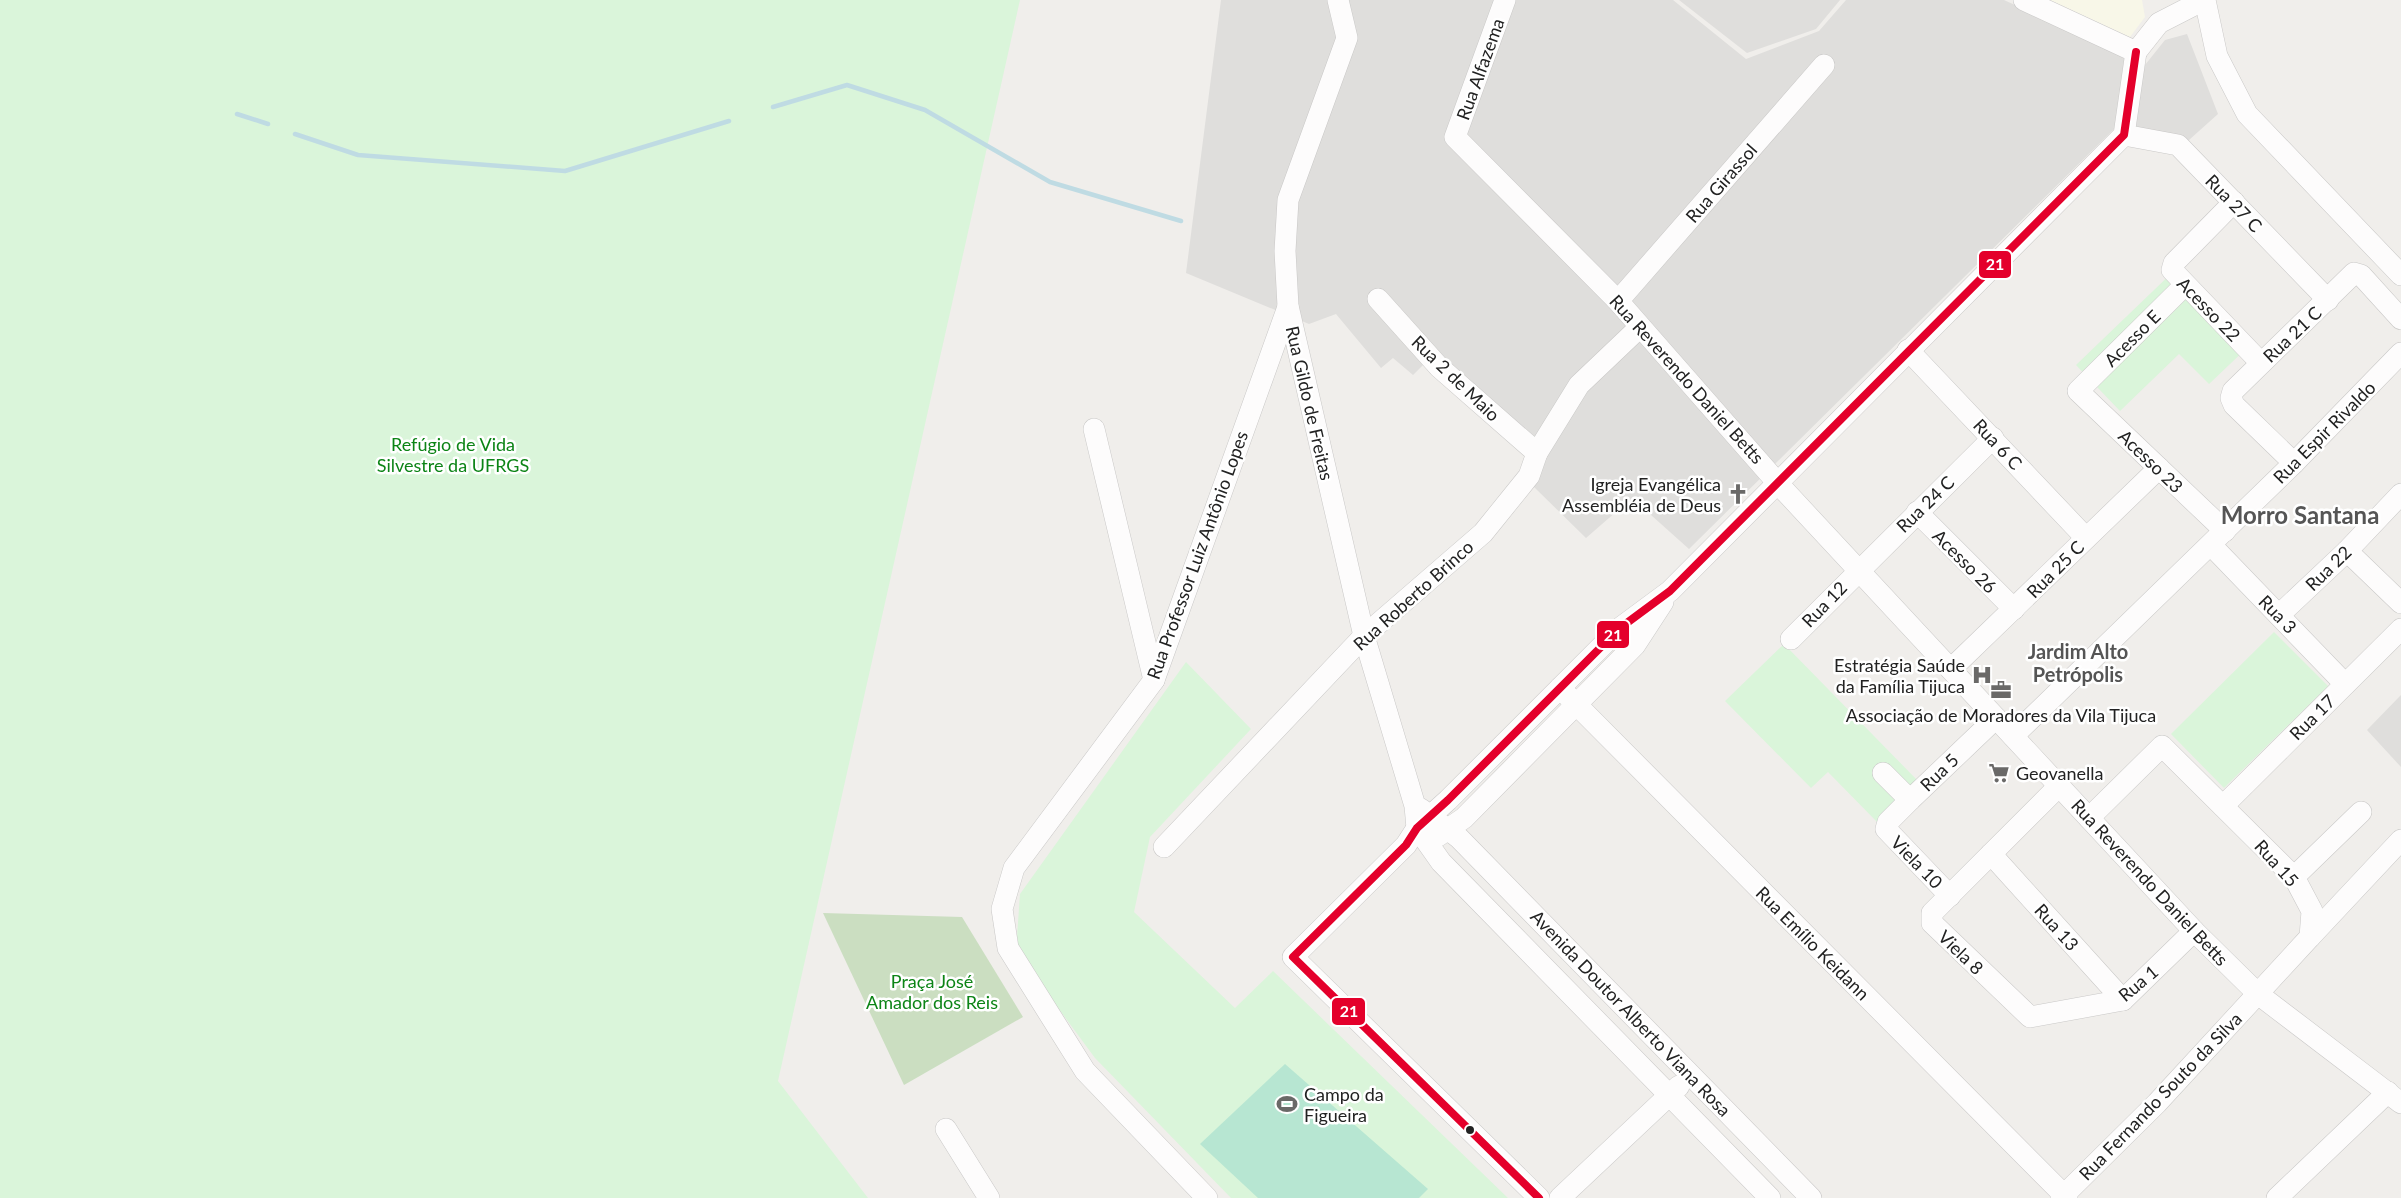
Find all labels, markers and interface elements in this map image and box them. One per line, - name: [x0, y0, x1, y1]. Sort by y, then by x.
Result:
- street label: Rua Alfazema: [1451, 15, 1509, 123]
- street label: Rua Girassol: [1681, 139, 1761, 227]
- street label: Rua 27 C: [2201, 169, 2267, 237]
- line badge: 21: [1978, 250, 2012, 279]
- text: 21: [1986, 254, 2004, 273]
- street label: Acesso 22: [2173, 272, 2245, 346]
- street label: Rua Reverendo Daniel Betts: [1605, 290, 1769, 468]
- street label: Rua 21 C: [2258, 301, 2326, 367]
- street label: Acesso E: [2099, 305, 2165, 371]
- street label: Rua Gildo de Freitas: [1282, 324, 1339, 483]
- street label: Rua 2 de Maio: [1407, 331, 1505, 425]
- street label: Rua Espir Rivaldo: [2268, 376, 2380, 488]
- street label: Rua 6 C: [1969, 414, 2027, 474]
- street label: Acesso 23: [2114, 425, 2188, 497]
- street label: Rua Professor Luiz Antônio Lopes: [1142, 428, 1252, 682]
- park label: Refúgio de Vida Silvestre da UFRGS: [377, 433, 529, 476]
- street label: Rua 24 C: [1891, 471, 1959, 537]
- place label: Igreja Evangélica Assembléia de Deus: [1562, 473, 1721, 516]
- church icon: Igreja Evangélica Assembléia de Deus: [1726, 482, 1750, 506]
- district label: Morro Santana: [2221, 500, 2379, 529]
- street label: Acesso 26: [1929, 525, 2001, 597]
- street label: Rua Roberto Brinco: [1349, 535, 1477, 655]
- street label: Rua 25 C: [2022, 536, 2088, 602]
- street label: Rua 22: [2300, 541, 2356, 595]
- street label: Rua 12: [1797, 576, 1851, 632]
- street label: Rua 3: [2254, 590, 2302, 638]
- line badge: 21: [1596, 620, 1630, 649]
- text: 21: [1604, 625, 1622, 644]
- district label: Jardim Alto Petrópolis: [2028, 639, 2128, 686]
- place label: Estratégia Saúde da Família Tijuca: [1834, 654, 1965, 697]
- hospital icon: Estratégia Saúde da Família Tijuca: [1970, 663, 1994, 687]
- office icon: Associação de Moradores da Vila Tijuca: [1989, 678, 2013, 702]
- street label: Rua 17: [2285, 690, 2339, 744]
- place label: Associação de Moradores da Vila Tijuca: [1846, 704, 2156, 726]
- street label: Rua 5: [1915, 748, 1963, 796]
- supermarket icon: Geovanella: [1987, 761, 2011, 785]
- place label: Geovanella: [2016, 762, 2104, 784]
- street label: Rua Reverendo Daniel Betts: [2067, 794, 2233, 970]
- street label: Viela 10: [1887, 831, 1947, 893]
- street label: Rua 15: [2250, 835, 2304, 891]
- street label: Rua Emílio Keidann: [1752, 882, 1874, 1004]
- street label: Rua 13: [2030, 899, 2084, 955]
- street label: Avenida Doutor Alberto Viana Rosa: [1526, 905, 1736, 1121]
- street label: Viela 8: [1934, 925, 1988, 979]
- street label: Rua 1: [2114, 960, 2162, 1006]
- park label: Praça José Amador dos Reis: [866, 970, 998, 1013]
- line badge: 21: [1331, 997, 1366, 1026]
- text: 21: [1340, 1001, 1358, 1020]
- street label: Rua Fernando Souto da Silva: [2074, 1007, 2246, 1185]
- place label: Campo da Figueira: [1304, 1083, 1384, 1126]
- sports icon: Campo da Figueira: [1275, 1092, 1299, 1116]
- unlabelled marker: [1464, 1124, 1476, 1136]

